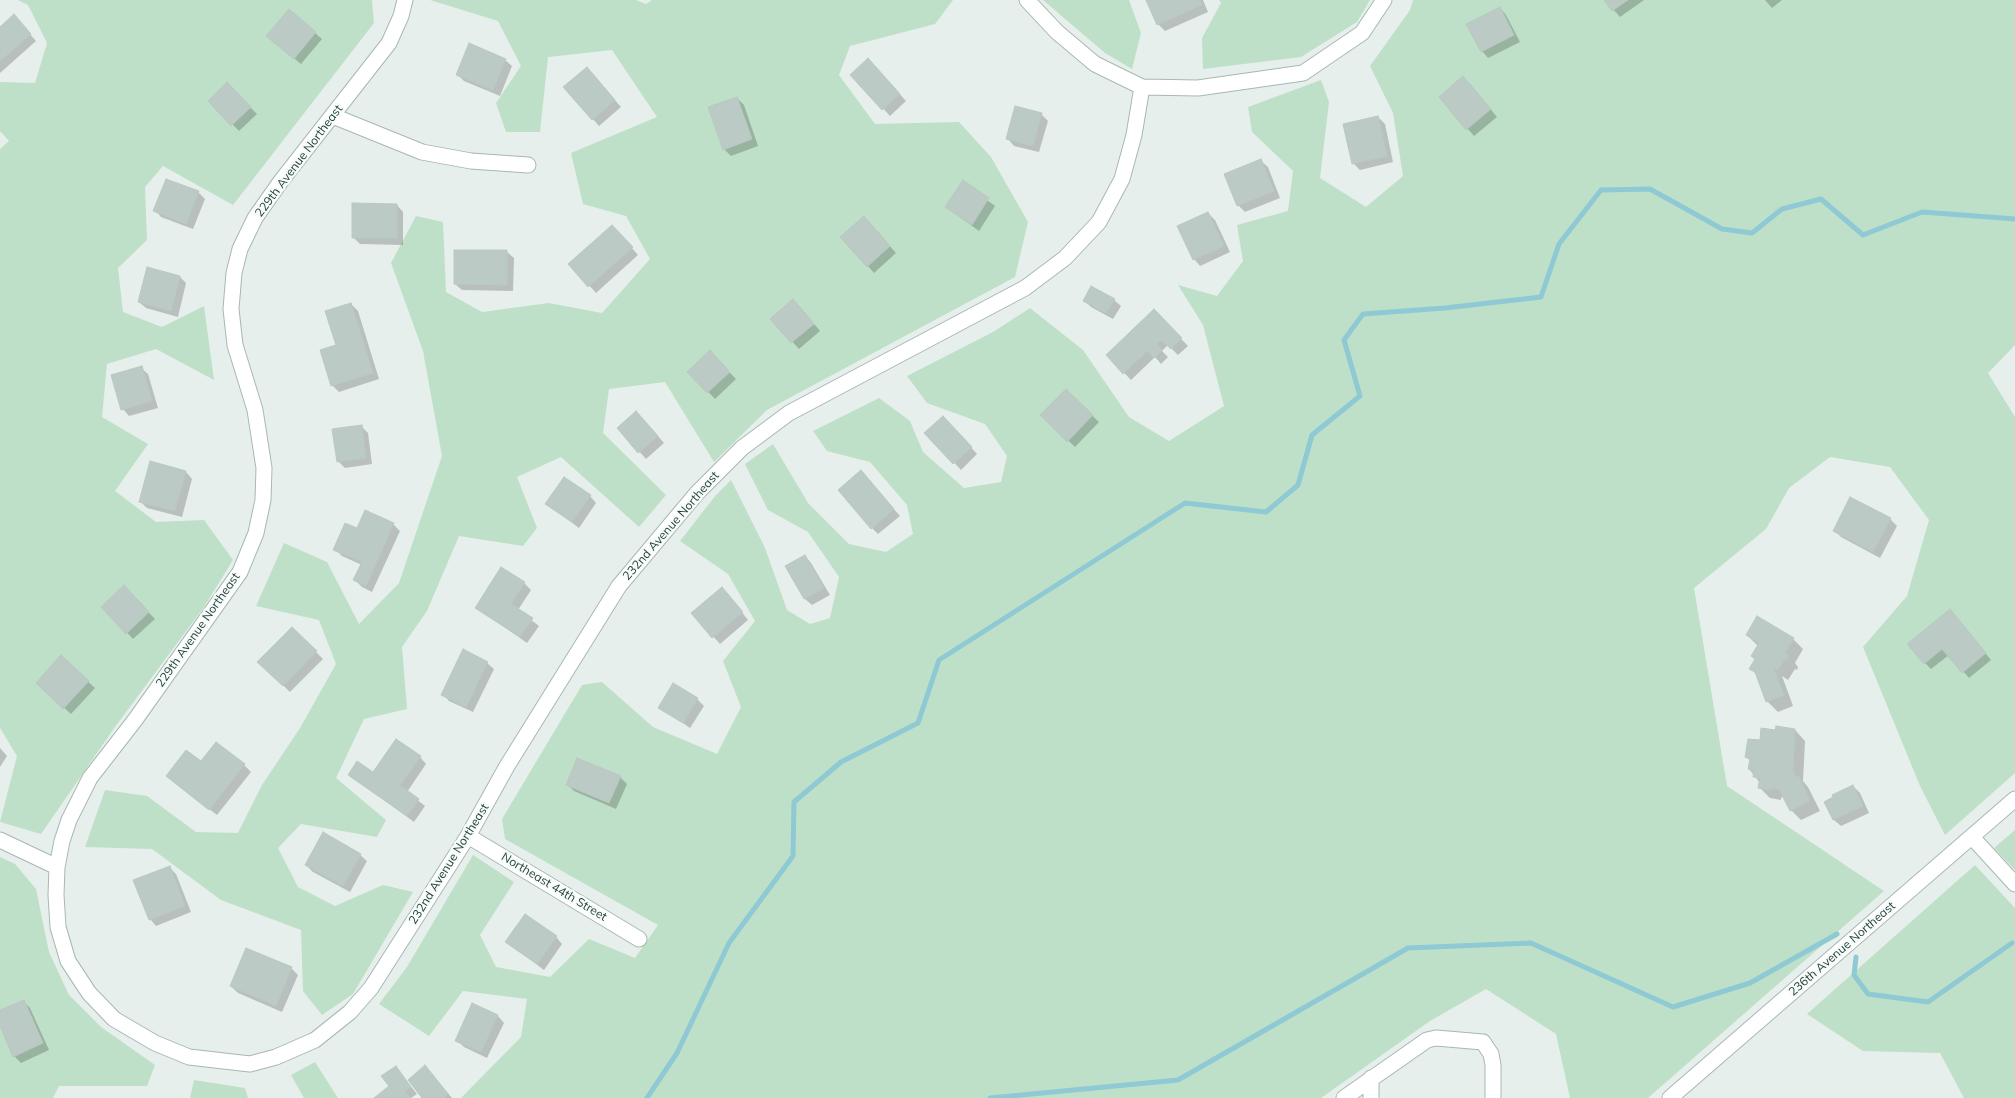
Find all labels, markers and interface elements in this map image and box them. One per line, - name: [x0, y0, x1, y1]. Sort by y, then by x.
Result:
- street label: 229th Avenue Northeast: [252, 102, 346, 220]
- street label: 232nd Avenue Northeast: [620, 469, 722, 583]
- street label: 229th Avenue Northeast: [153, 570, 243, 690]
- street label: 232nd Avenue Northeast: [406, 801, 492, 927]
- street label: Northeast 44th Street: [499, 850, 609, 924]
- street label: 236th Avenue Northeast: [1786, 899, 1898, 999]

